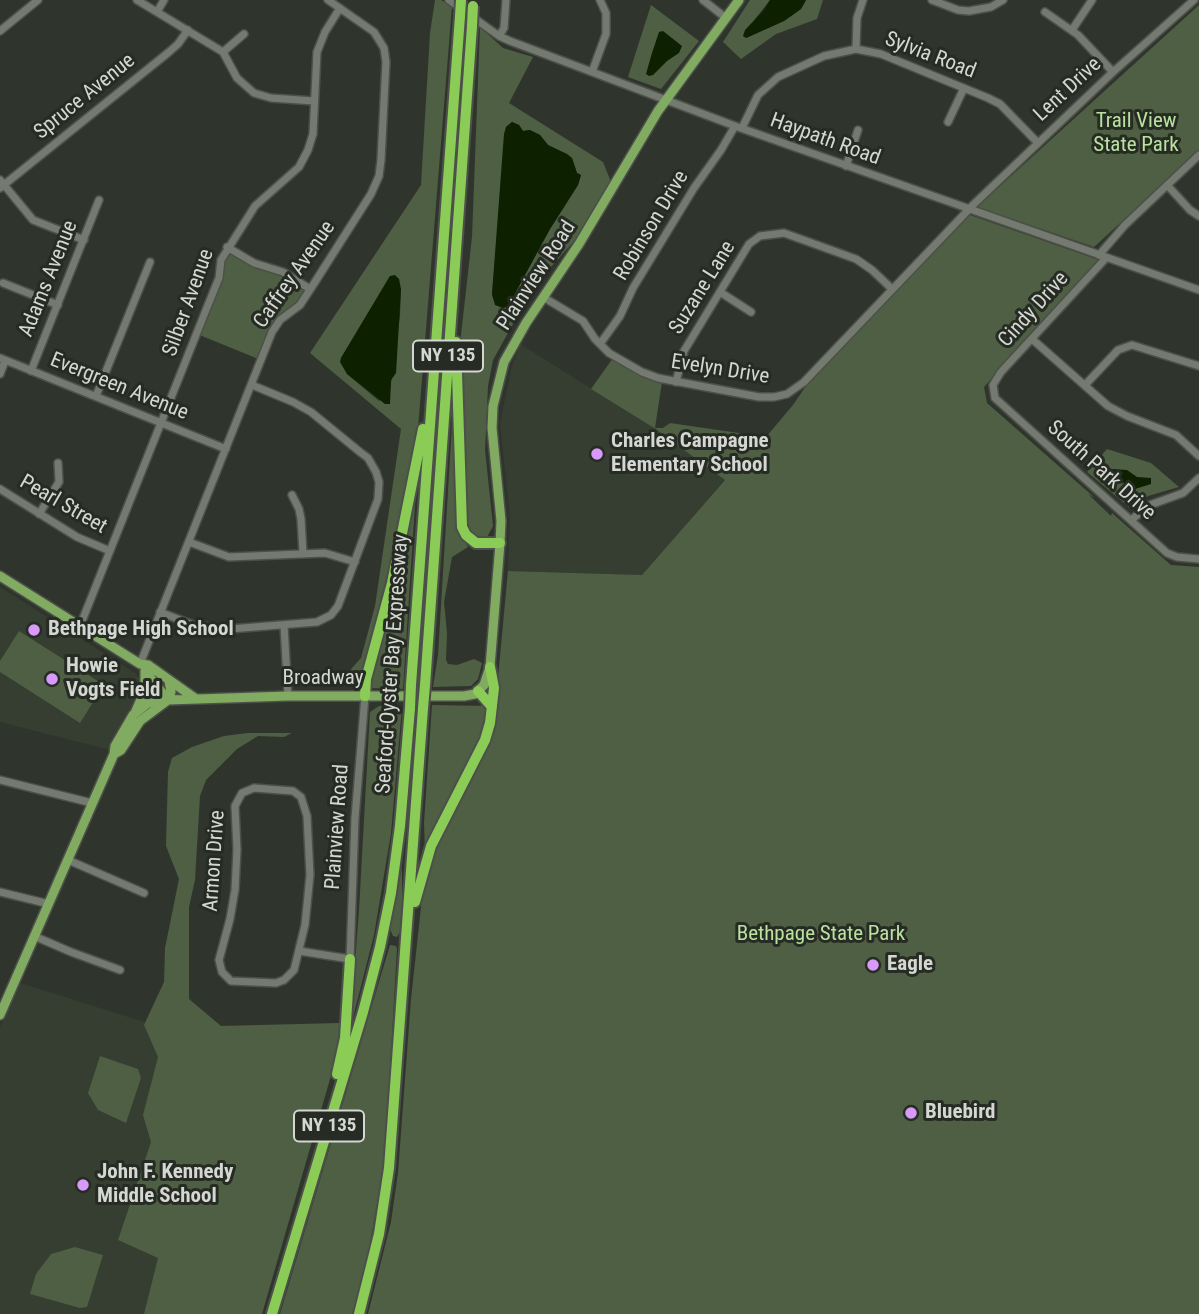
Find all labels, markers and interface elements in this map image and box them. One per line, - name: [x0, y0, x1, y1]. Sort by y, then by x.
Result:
- street label: Sylvia Road: [881, 27, 979, 85]
- street label: Spruce Avenue: [29, 49, 141, 145]
- street label: Lent Drive: [1029, 53, 1107, 127]
- street label: Haypath Road: [766, 108, 884, 172]
- park label: Trail View State Park: [1093, 109, 1179, 159]
- street label: Robinson Drive: [609, 166, 695, 286]
- street label: Caffrey Avenue: [249, 216, 341, 334]
- street label: Plainview Road: [492, 216, 582, 336]
- street label: Adams Avenue: [14, 217, 84, 341]
- street label: Suzane Lane: [664, 237, 742, 339]
- street label: Silber Avenue: [158, 246, 220, 360]
- street label: Cindy Drive: [994, 267, 1074, 353]
- road number: NY 135: [413, 340, 483, 372]
- street label: Evergreen Avenue: [46, 348, 192, 426]
- street label: Evelyn Drive: [669, 350, 771, 390]
- street label: South Park Drive: [1042, 416, 1160, 526]
- place label: Charles Campagne Elementary School: [611, 429, 769, 479]
- marker: Charles Campagne Elementary School: [589, 446, 605, 462]
- street label: Pearl Street: [15, 470, 111, 540]
- street label: Seaford-Oyster Bay Expressway: [371, 533, 415, 795]
- place label: Bethpage High School: [48, 617, 234, 643]
- marker: Bethpage High School: [26, 622, 42, 638]
- place label: Howie Vogts Field: [66, 654, 161, 704]
- street label: Broadway: [283, 666, 363, 692]
- marker: Howie Vogts Field: [44, 671, 60, 687]
- street label: Plainview Road: [321, 763, 355, 891]
- street label: Armon Drive: [199, 809, 231, 913]
- park label: Bethpage State Park: [737, 922, 905, 948]
- place label: Eagle: [887, 952, 933, 978]
- marker: Eagle: [865, 957, 881, 973]
- place label: Bluebird: [925, 1100, 995, 1126]
- marker: Bluebird: [903, 1105, 919, 1121]
- road number: NY 135: [294, 1110, 364, 1142]
- place label: John F. Kennedy Middle School: [97, 1160, 233, 1210]
- marker: John F. Kennedy Middle School: [75, 1177, 91, 1193]

